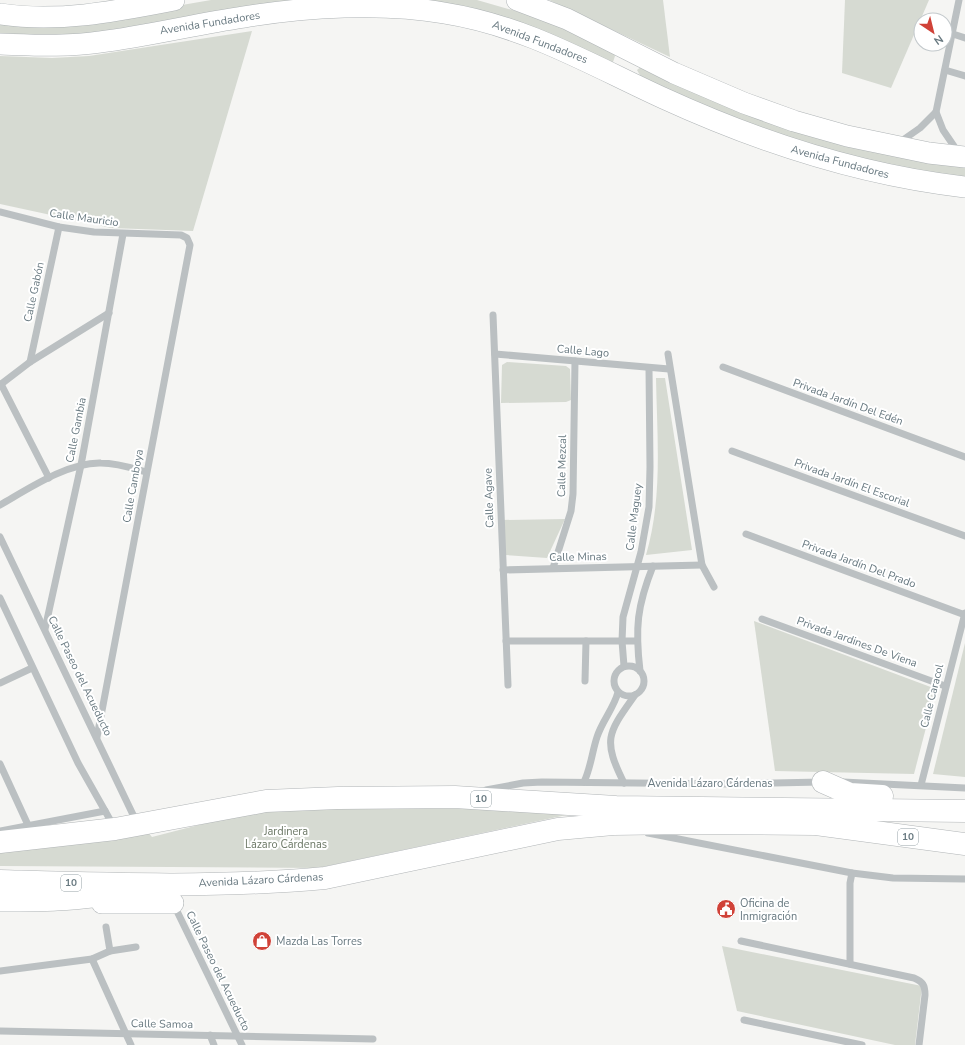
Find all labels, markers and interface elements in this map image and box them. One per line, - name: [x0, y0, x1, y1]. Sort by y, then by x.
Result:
- street label: Avenida Fundadores: [159, 8, 261, 38]
- north arrow: [913, 12, 953, 52]
- street label: Avenida Fundadores: [490, 17, 590, 67]
- text: N: [931, 31, 946, 48]
- street label: Avenida Fundadores: [789, 142, 891, 182]
- street label: Calle Mauricio: [48, 206, 120, 230]
- street label: Calle Gabón: [20, 261, 48, 323]
- street label: Calle Lago: [556, 341, 610, 361]
- street label: Privada Jardín Del Edén: [791, 375, 905, 429]
- street label: Calle Gambia: [62, 396, 90, 464]
- street label: Calle Mezcal: [554, 434, 570, 497]
- street label: Calle Camboya: [119, 448, 147, 524]
- street label: Privada Jardín El Escorial: [792, 455, 913, 511]
- street label: Calle Agave: [480, 468, 498, 528]
- street label: Calle Maguey: [622, 482, 646, 551]
- street label: Privada Jardín Del Prado: [800, 536, 918, 592]
- street label: Calle Minas: [549, 549, 607, 565]
- street label: Calle Paseo del Acueducto: [44, 613, 116, 739]
- street label: Privada Jardines De Viena: [795, 613, 919, 671]
- street label: Calle Caracol: [917, 662, 947, 730]
- street label: Avenida Lázaro Cárdenas: [647, 776, 773, 791]
- road number: 10: [471, 791, 491, 807]
- park label: Jardinera Lázaro Cárdenas: [245, 824, 327, 852]
- road number: 10: [898, 829, 918, 845]
- street label: Avenida Lázaro Cárdenas: [198, 869, 324, 891]
- road number: 10: [61, 875, 81, 891]
- place label: Oficina de Inmigración: [740, 896, 797, 924]
- public building icon: Oficina de Inmigración: [715, 898, 737, 920]
- street label: Calle Paseo del Acueducto: [182, 908, 254, 1034]
- shop icon: Mazda Las Torres: [251, 930, 273, 952]
- place label: Mazda Las Torres: [276, 934, 362, 949]
- street label: Calle Samoa: [131, 1016, 193, 1032]

